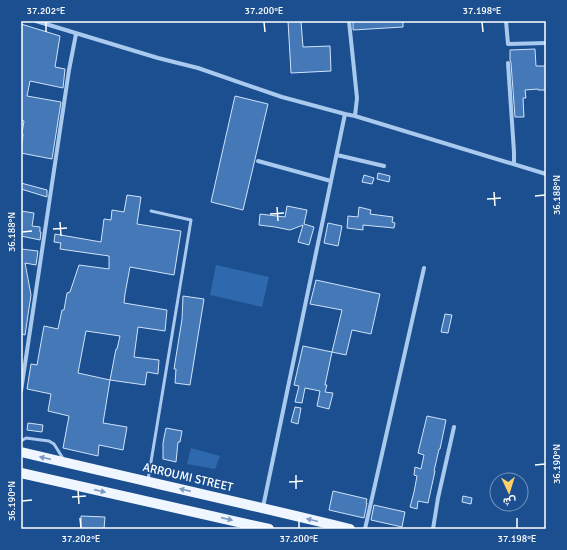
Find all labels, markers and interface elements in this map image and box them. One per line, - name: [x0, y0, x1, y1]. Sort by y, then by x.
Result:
- text: 37.202°E: [27, 5, 66, 17]
- text: 37.200°E: [245, 5, 284, 17]
- text: 37.198°E: [463, 5, 502, 17]
- text: 36.188°N: [551, 175, 563, 215]
- text: 36.188°N: [6, 212, 18, 252]
- text: 36.190°N: [551, 444, 563, 484]
- one-way arrow: [39, 454, 51, 460]
- street label: ARROUMI STREET: [141, 460, 235, 495]
- north arrow: [489, 472, 529, 512]
- text: 36.190°N: [6, 481, 18, 521]
- one-way arrow: [179, 487, 191, 493]
- one-way arrow: [94, 488, 106, 494]
- text: ش: [503, 495, 517, 508]
- one-way arrow: [305, 516, 318, 522]
- one-way arrow: [221, 517, 233, 523]
- text: 37.202°E: [62, 533, 101, 545]
- text: 37.200°E: [280, 533, 319, 545]
- text: 37.198°E: [498, 533, 537, 545]

